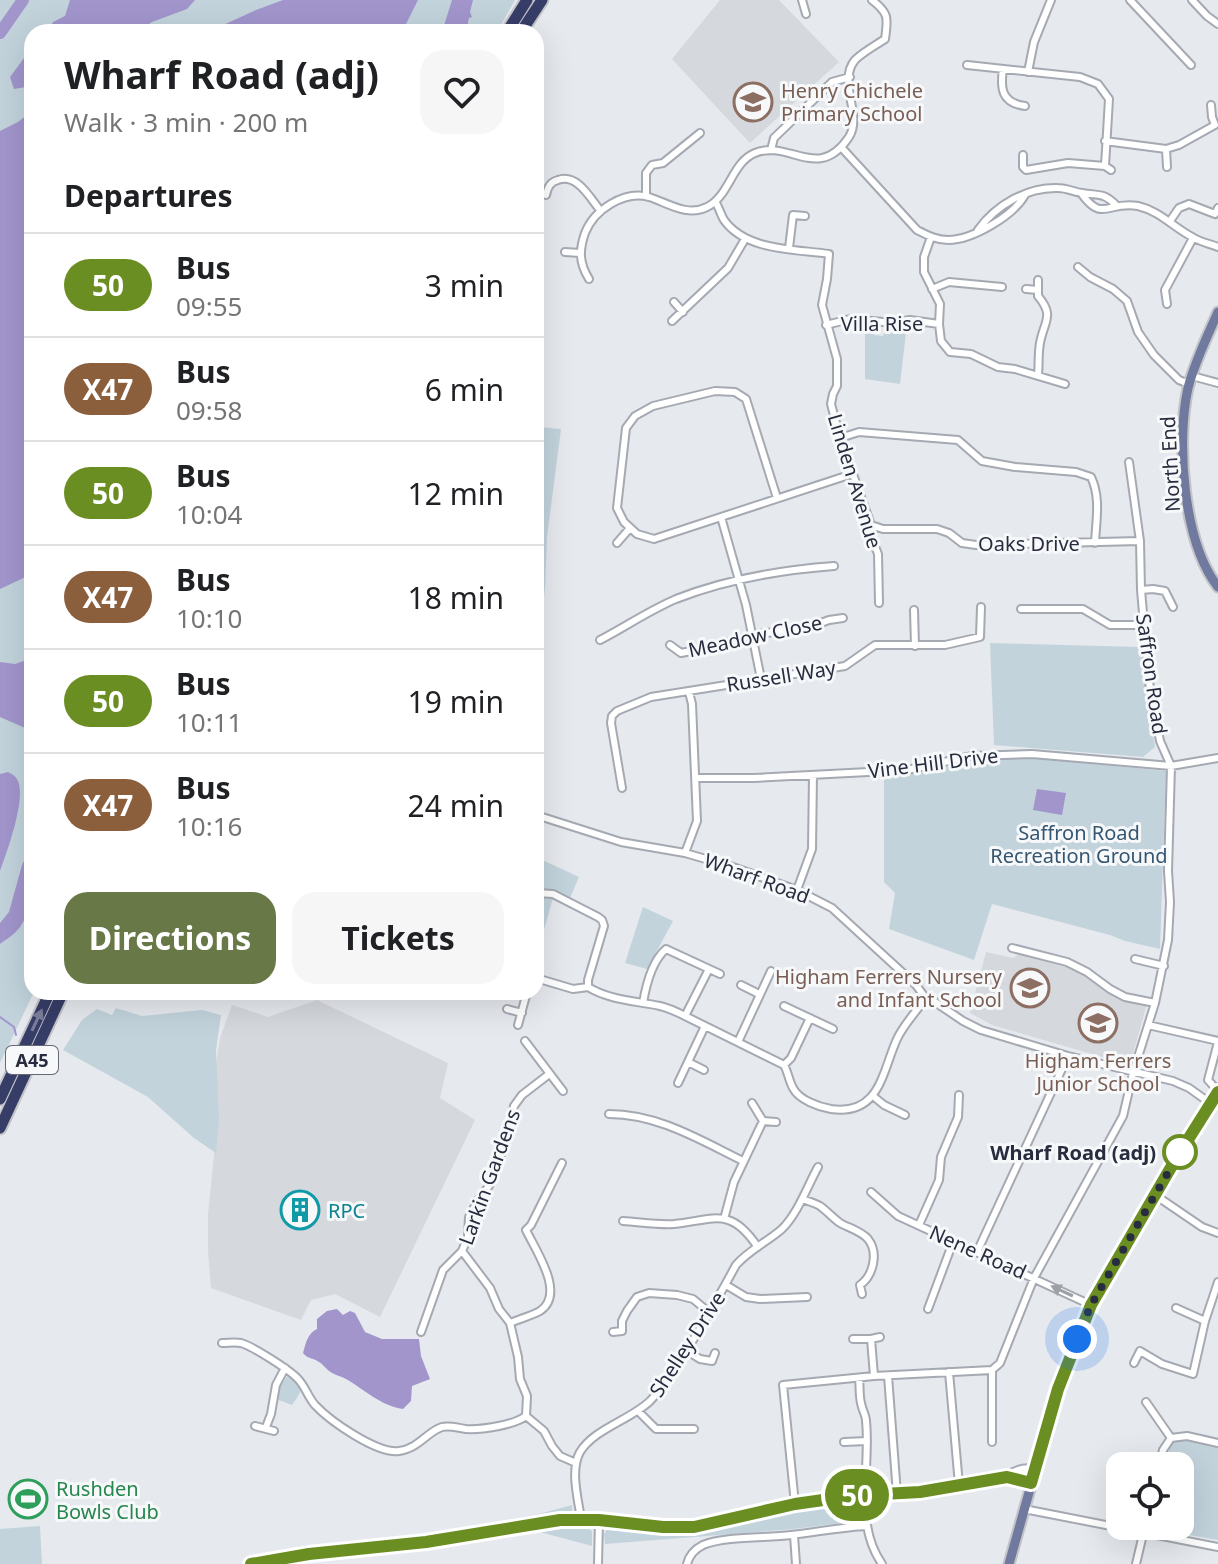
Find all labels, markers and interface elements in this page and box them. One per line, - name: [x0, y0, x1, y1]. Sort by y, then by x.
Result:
- text: Wharf Road (adj): [64, 48, 379, 100]
- button: heart: [420, 50, 504, 134]
- place label: Henry Chichele Primary School: [781, 77, 923, 127]
- school or university icon: Henry Chichele Primary School: [732, 81, 774, 123]
- text: Walk · 3 min · 200 m: [64, 104, 308, 140]
- text: Departures: [64, 175, 233, 216]
- text: Bus: [176, 247, 231, 288]
- text: 3 min: [425, 265, 504, 306]
- text: 50: [92, 266, 124, 304]
- text: 09:55: [176, 288, 242, 324]
- street label: Villa Rise: [841, 310, 923, 337]
- text: Bus: [176, 351, 231, 392]
- text: 6 min: [425, 369, 504, 410]
- text: X47: [83, 370, 133, 408]
- text: 09:58: [176, 392, 242, 428]
- street label: Linden Avenue: [822, 410, 888, 552]
- street label: North End: [1154, 415, 1186, 513]
- text: Bus: [176, 455, 231, 496]
- text: 12 min: [408, 473, 504, 514]
- text: 50: [92, 474, 124, 512]
- text: 10:04: [176, 496, 242, 532]
- street label: Oaks Drive: [978, 530, 1080, 557]
- text: Bus: [176, 559, 231, 600]
- text: 18 min: [408, 577, 504, 618]
- text: X47: [83, 578, 133, 616]
- text: 10:10: [176, 600, 242, 636]
- street label: Meadow Close: [686, 609, 824, 663]
- street label: Saffron Road: [1130, 612, 1174, 736]
- street label: Russell Way: [724, 654, 838, 698]
- text: Bus: [176, 663, 231, 704]
- text: 19 min: [408, 681, 504, 722]
- text: 50: [92, 682, 124, 720]
- text: 10:11: [176, 704, 242, 740]
- street label: Vine Hill Drive: [866, 742, 1000, 784]
- text: Bus: [176, 767, 231, 808]
- text: 24 min: [408, 785, 504, 826]
- text: X47: [83, 786, 133, 824]
- text: 10:16: [176, 808, 242, 844]
- park label: Saffron Road Recreation Ground: [990, 819, 1168, 869]
- street label: Wharf Road: [700, 846, 814, 910]
- button: Directions: [64, 892, 276, 984]
- button: Tickets: [292, 892, 504, 984]
- place label: Higham Ferrers Nursery and Infant School: [775, 963, 1003, 1013]
- school or university icon: Higham Ferrers Nursery and Infant School: [1009, 967, 1051, 1009]
- school or university icon: Higham Ferrers Junior School: [1077, 1002, 1119, 1044]
- one-way arrow: [30, 1009, 44, 1032]
- road number: A45: [6, 1046, 58, 1074]
- place label: Higham Ferrers Junior School: [1025, 1047, 1171, 1097]
- street label: Larkin Gardens: [452, 1105, 526, 1249]
- marker: Wharf Road (adj): [1163, 1135, 1197, 1169]
- place label: Wharf Road (adj): [990, 1139, 1156, 1166]
- building icon: RPC: [279, 1189, 321, 1231]
- place label: RPC: [328, 1197, 366, 1224]
- street label: Nene Road: [925, 1219, 1031, 1285]
- one-way arrow: [1051, 1284, 1074, 1298]
- street label: Shelley Drive: [643, 1286, 731, 1402]
- your location: [1057, 1319, 1097, 1359]
- map controls: [1106, 1452, 1194, 1540]
- button: locate: [1106, 1452, 1194, 1540]
- line badge: 50: [821, 1469, 893, 1521]
- place label: Rushden Bowls Club: [56, 1475, 159, 1525]
- text: 50: [841, 1476, 873, 1514]
- sports icon: Rushden Bowls Club: [7, 1478, 49, 1520]

